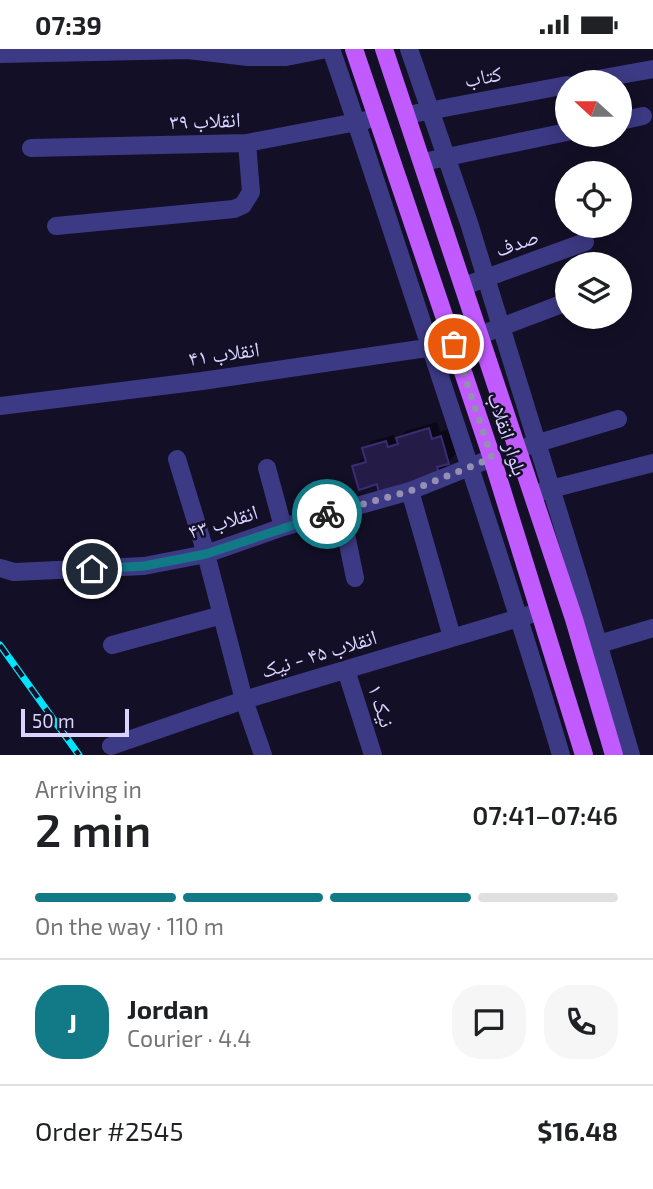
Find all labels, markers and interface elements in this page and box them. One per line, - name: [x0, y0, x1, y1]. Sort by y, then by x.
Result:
- text: 07:39: [35, 9, 102, 40]
- street label: کتاب: [462, 60, 504, 92]
- north arrow: [555, 70, 632, 147]
- map controls: [555, 70, 632, 329]
- street label: انقلاب ۳۹: [169, 106, 241, 134]
- button: locate: [555, 161, 632, 238]
- street label: صدف: [491, 222, 542, 261]
- button: layers: [555, 252, 632, 329]
- pin: [424, 314, 484, 374]
- icon: bag: [435, 325, 473, 363]
- street label: انقلاب ۴۱: [187, 335, 261, 371]
- street label: بلوار انقلاب: [483, 389, 534, 479]
- courier: [292, 479, 362, 549]
- icon: bike: [308, 495, 346, 533]
- street label: انقلاب ۴۳: [185, 498, 261, 544]
- pin: [62, 539, 122, 599]
- icon: home: [73, 550, 111, 588]
- street label: انقلاب ۴۵ - نیک: [258, 623, 380, 683]
- street label: نیک ۱: [363, 681, 401, 730]
- scale bar: [21, 706, 130, 738]
- text: 50 m: [32, 709, 75, 732]
- text: Arriving in: [35, 775, 142, 803]
- text: 07:41–07:46: [472, 799, 618, 830]
- text: 2 min: [35, 801, 151, 856]
- text: On the way · 110 m: [35, 912, 224, 940]
- button: chat: [452, 985, 526, 1059]
- button: phone: [544, 985, 618, 1059]
- text: Jordan: [127, 993, 209, 1024]
- text: J: [67, 1007, 77, 1038]
- text: Courier · 4.4: [127, 1024, 251, 1052]
- text: Order #2545: [35, 1115, 183, 1146]
- text: $16.48: [537, 1115, 618, 1146]

